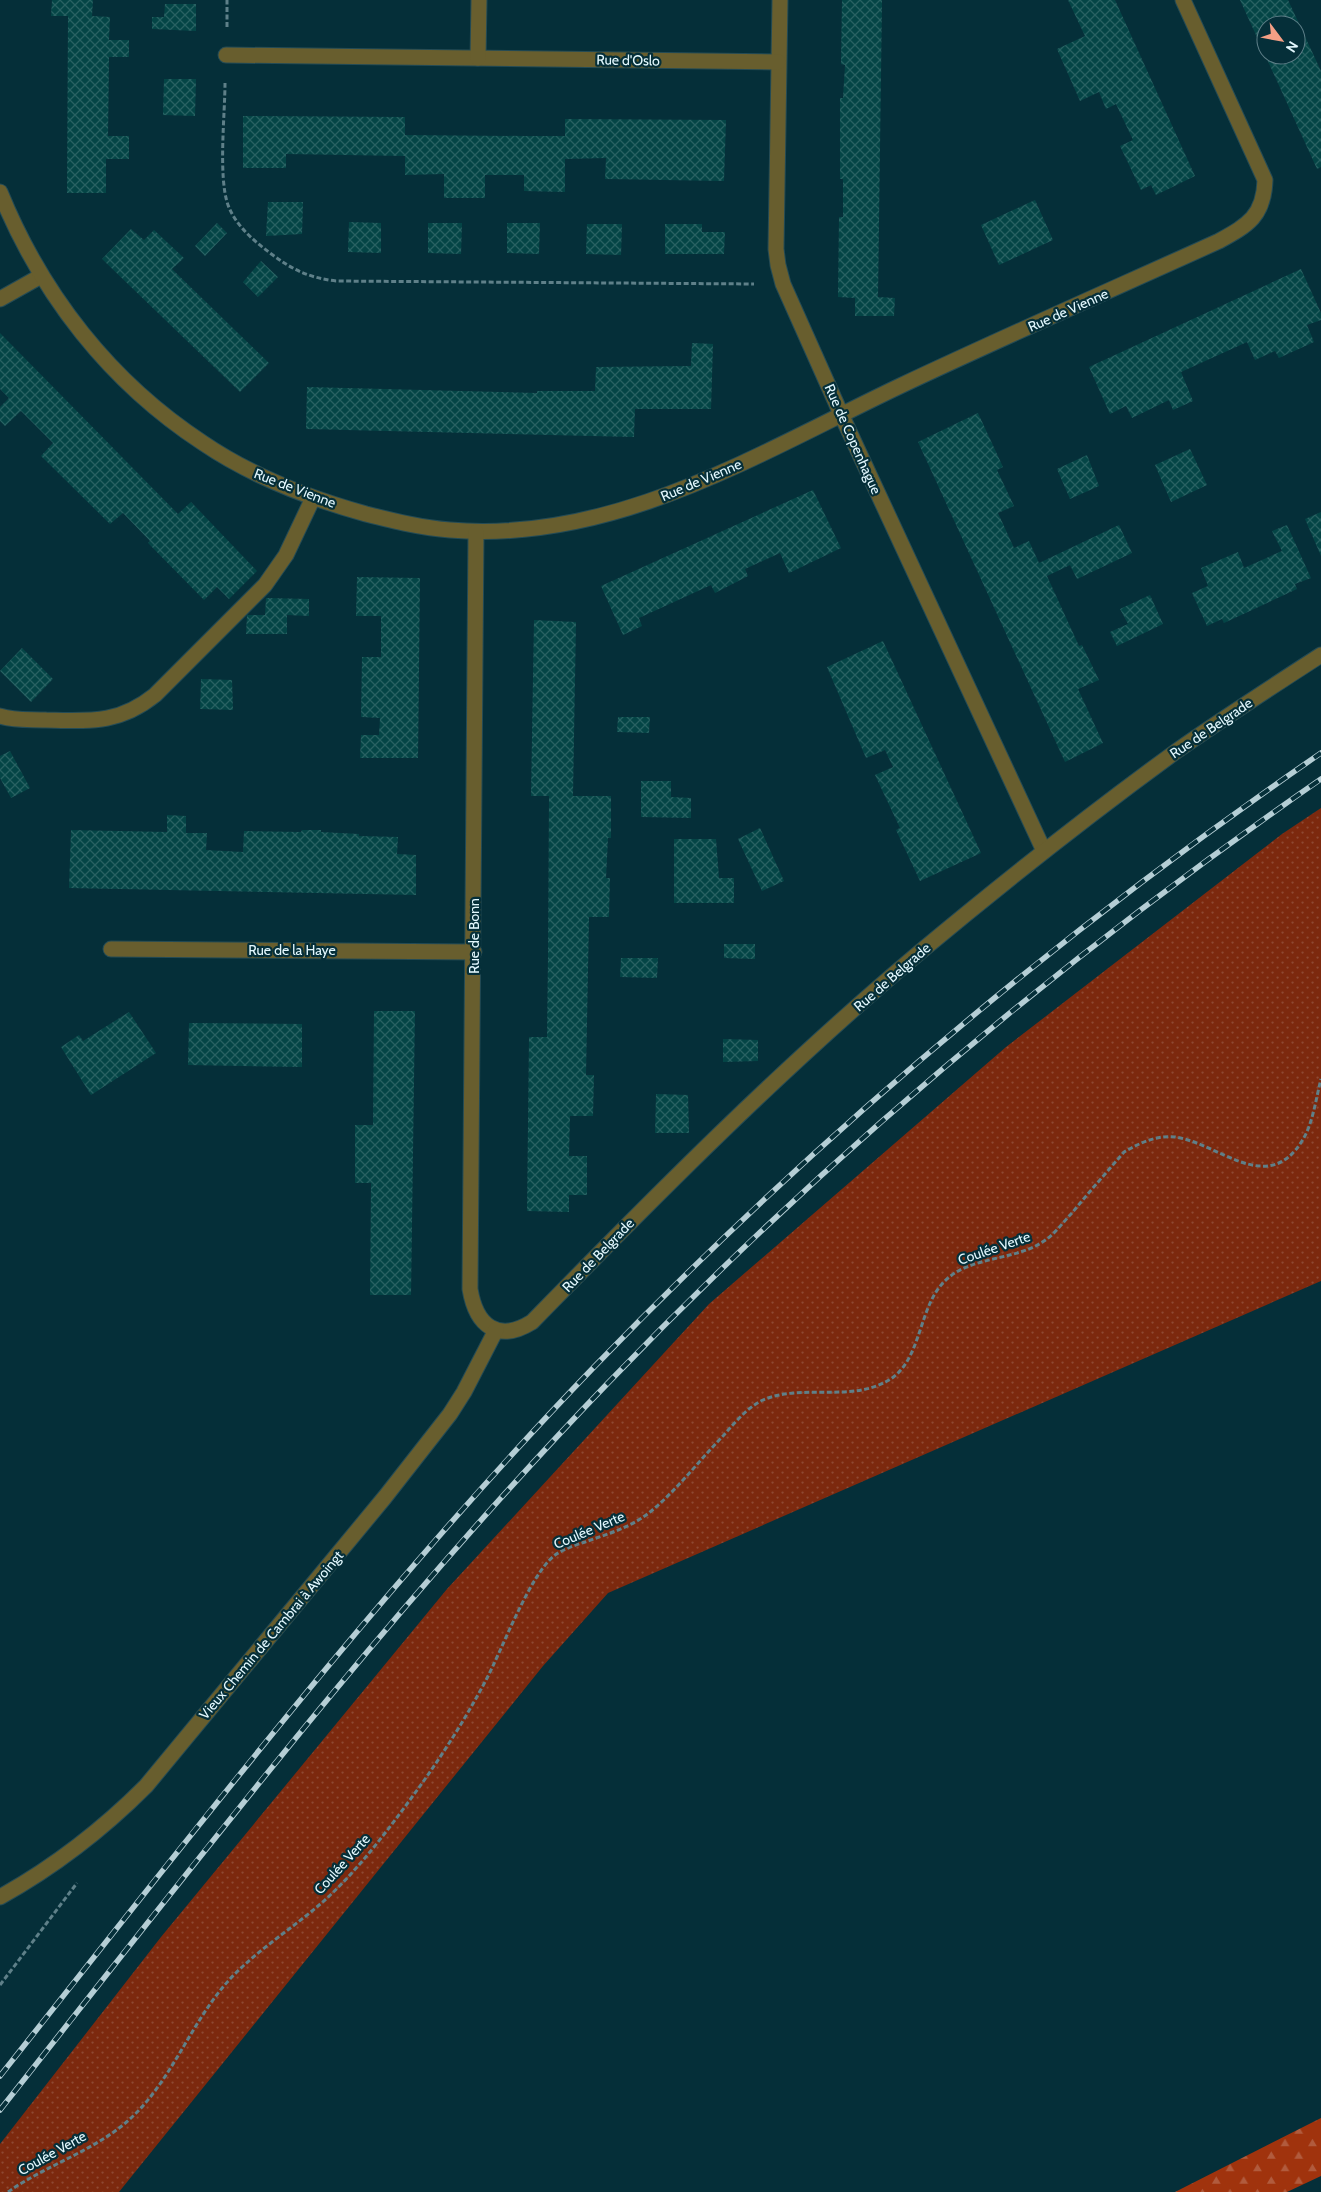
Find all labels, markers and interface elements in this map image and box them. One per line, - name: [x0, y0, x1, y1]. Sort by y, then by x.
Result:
- north arrow: [1256, 15, 1306, 65]
- text: N: [1282, 38, 1302, 56]
- street label: Rue d'Oslo: [596, 50, 660, 70]
- street label: Rue de Vienne: [1025, 284, 1111, 336]
- street label: Rue de Copenhague: [821, 381, 885, 497]
- street label: Rue de Vienne: [658, 455, 744, 505]
- street label: Rue de Vienne: [252, 464, 338, 512]
- street label: Rue de Belgrade: [1166, 694, 1256, 762]
- street label: Rue de Bonn: [465, 898, 483, 974]
- street label: Rue de Belgrade: [850, 939, 934, 1015]
- street label: Rue de la Haye: [248, 941, 336, 959]
- street label: Rue de Belgrade: [558, 1214, 638, 1296]
- street label: Coulée Verte: [955, 1227, 1033, 1269]
- street label: Coulée Verte: [551, 1507, 627, 1553]
- street label: Vieux Chemin de Cambrai à Awoingt: [195, 1547, 347, 1723]
- street label: Coulée Verte: [310, 1830, 374, 1898]
- street label: Coulée Verte: [15, 2127, 89, 2179]

